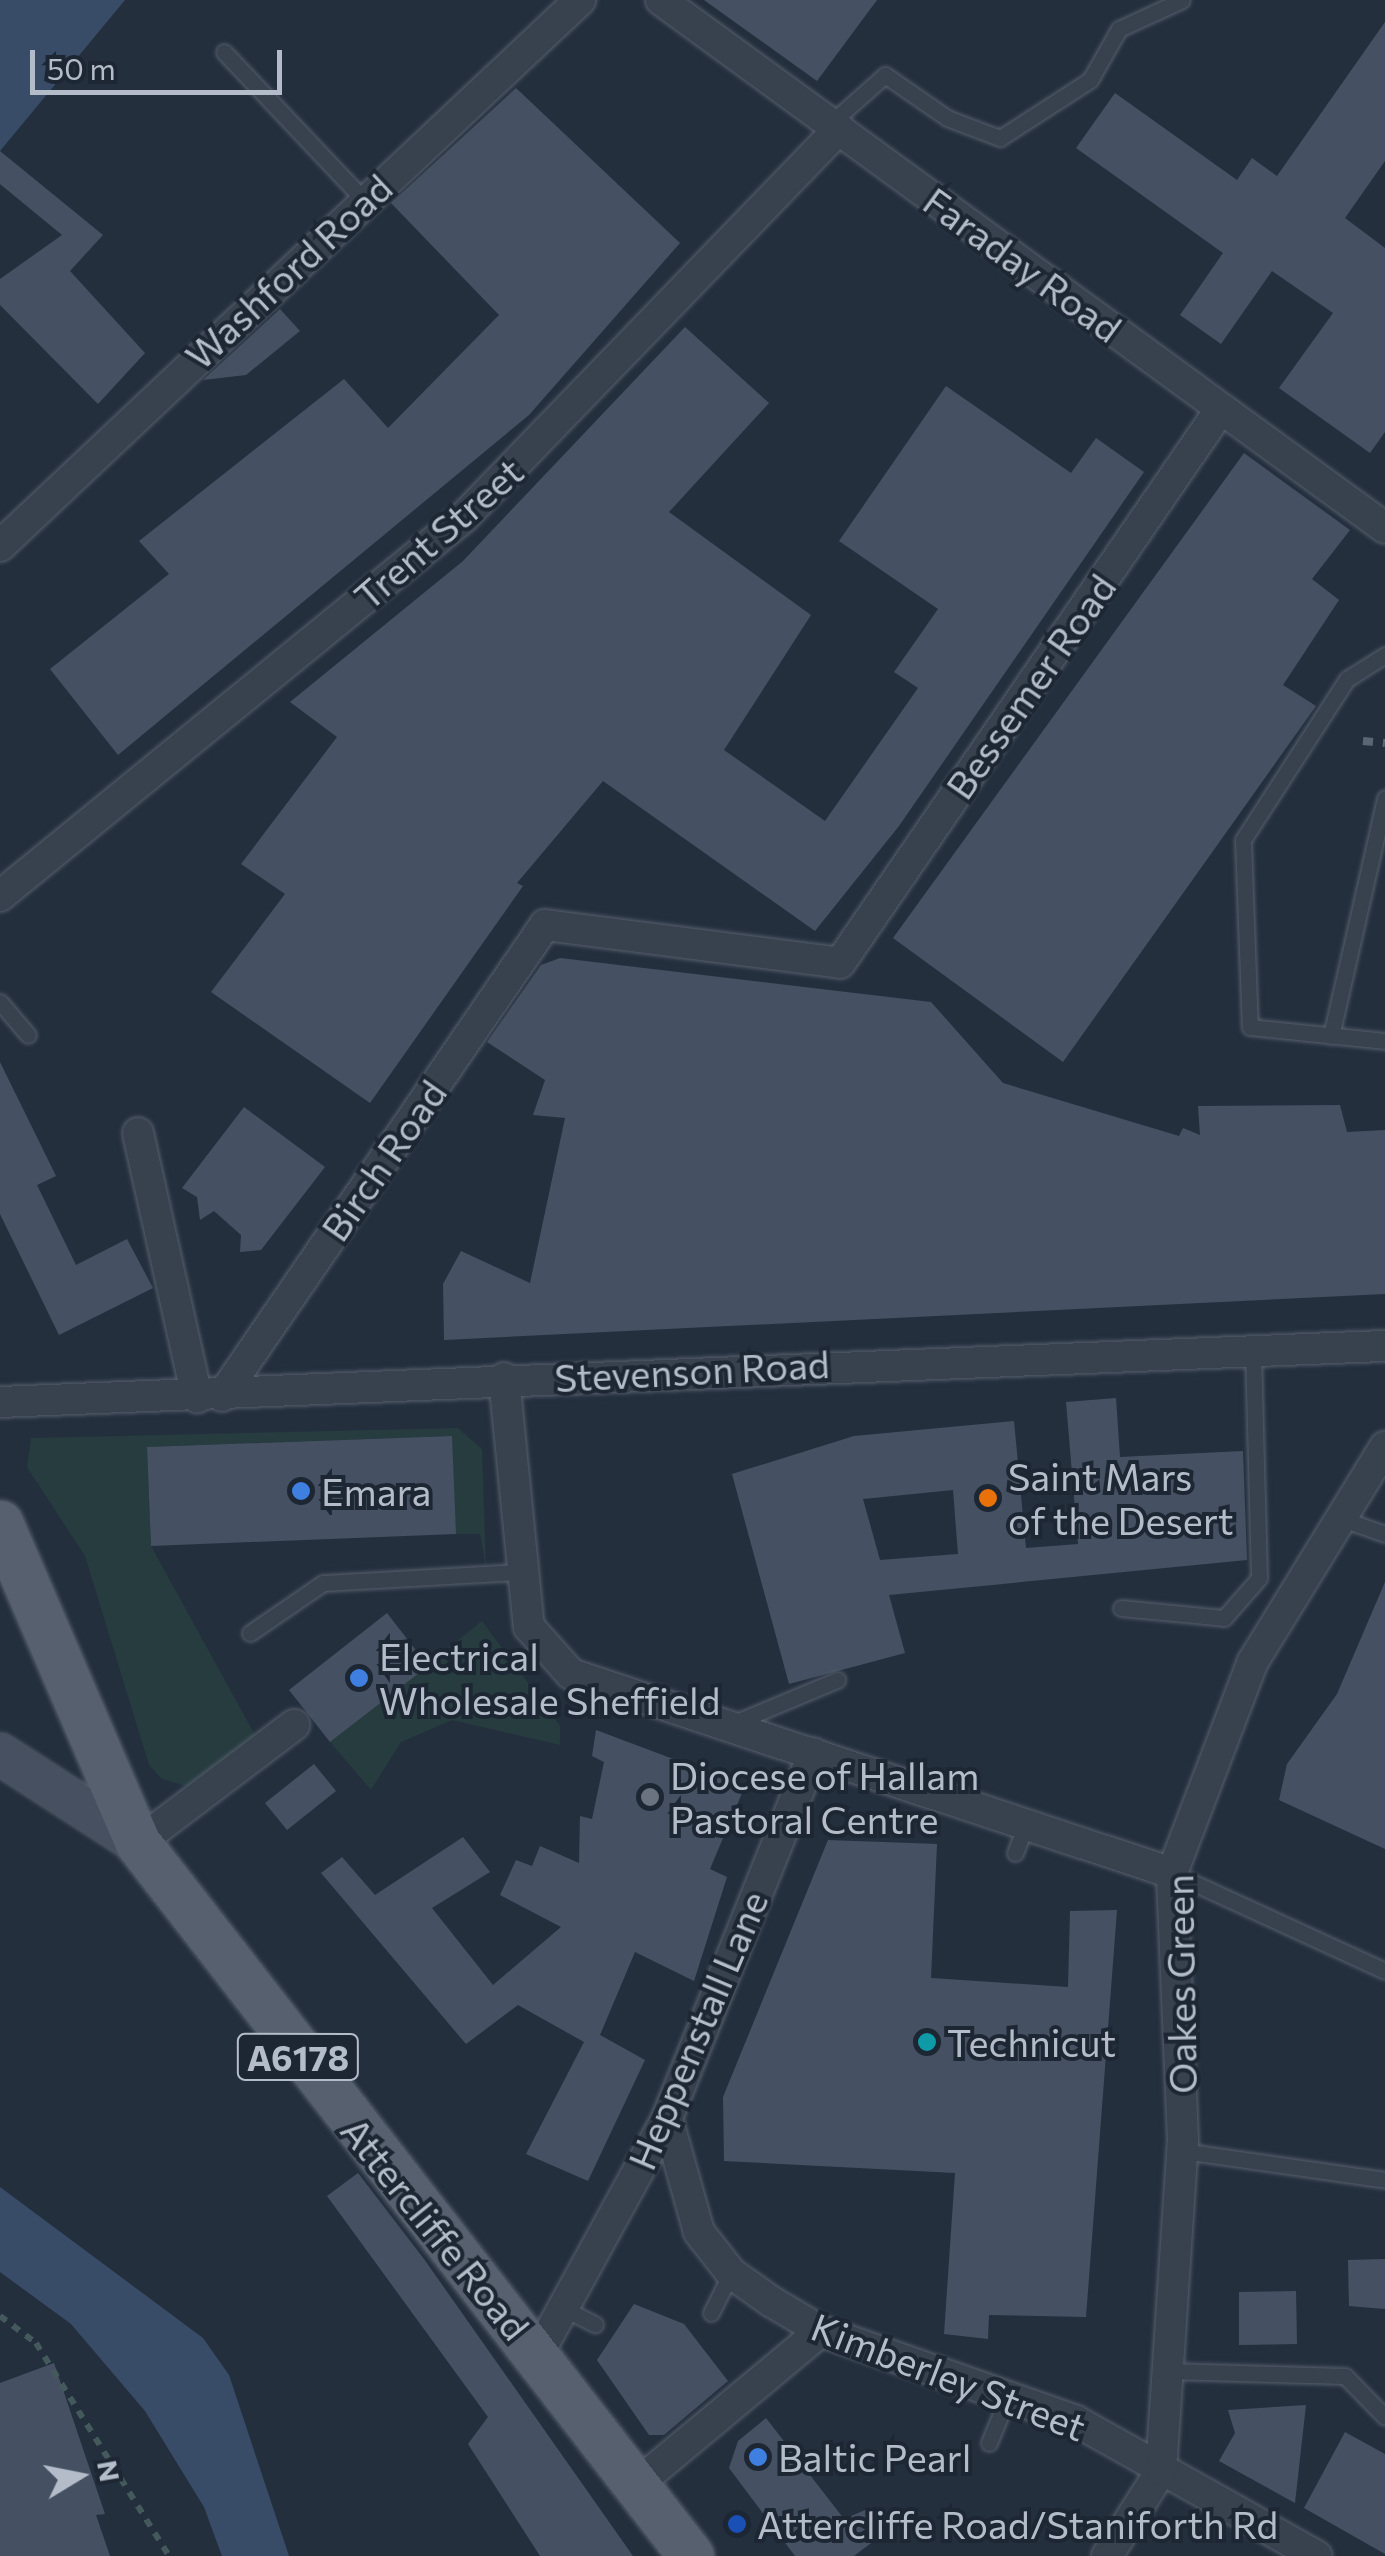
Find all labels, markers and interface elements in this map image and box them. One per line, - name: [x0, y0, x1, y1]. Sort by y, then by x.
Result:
- scale bar: [35, 30, 288, 92]
- text: 50 m: [47, 49, 116, 86]
- street label: Washford Road: [176, 164, 400, 378]
- street label: Faraday Road: [915, 177, 1131, 351]
- street label: Trent Street: [345, 448, 531, 618]
- street label: Bessemer Road: [936, 565, 1124, 807]
- street label: Birch Road: [311, 1071, 455, 1249]
- street label: Stevenson Road: [553, 1340, 831, 1400]
- place label: Saint Mars of the Desert: [1008, 1453, 1234, 1542]
- place label: Emara: [321, 1468, 431, 1514]
- marker: Emara: [290, 1480, 312, 1502]
- marker: Saint Mars of the Desert: [977, 1487, 999, 1509]
- place label: Electrical Wholesale Sheffield: [379, 1633, 720, 1722]
- marker: Electrical Wholesale Sheffield: [348, 1667, 370, 1689]
- place label: Diocese of Hallam Pastoral Centre: [670, 1752, 979, 1842]
- marker: Diocese of Hallam Pastoral Centre: [639, 1786, 661, 1808]
- street label: Oakes Green: [1155, 1874, 1205, 2094]
- street label: Heppenstall Lane: [618, 1884, 776, 2176]
- place label: Technicut: [947, 2019, 1116, 2065]
- road number: A6178: [236, 2027, 360, 2087]
- marker: Technicut: [916, 2031, 938, 2053]
- street label: Attercliffe Road: [332, 2108, 540, 2348]
- street label: Kimberley Street: [806, 2303, 1092, 2449]
- north arrow: [30, 2426, 130, 2526]
- place label: Baltic Pearl: [778, 2434, 971, 2480]
- marker: Baltic Pearl: [747, 2446, 769, 2468]
- text: N: [91, 2457, 128, 2484]
- place label: Attercliffe Road/Staniforth Rd: [757, 2501, 1278, 2547]
- marker: Attercliffe Road/Staniforth Rd: [726, 2513, 748, 2535]

